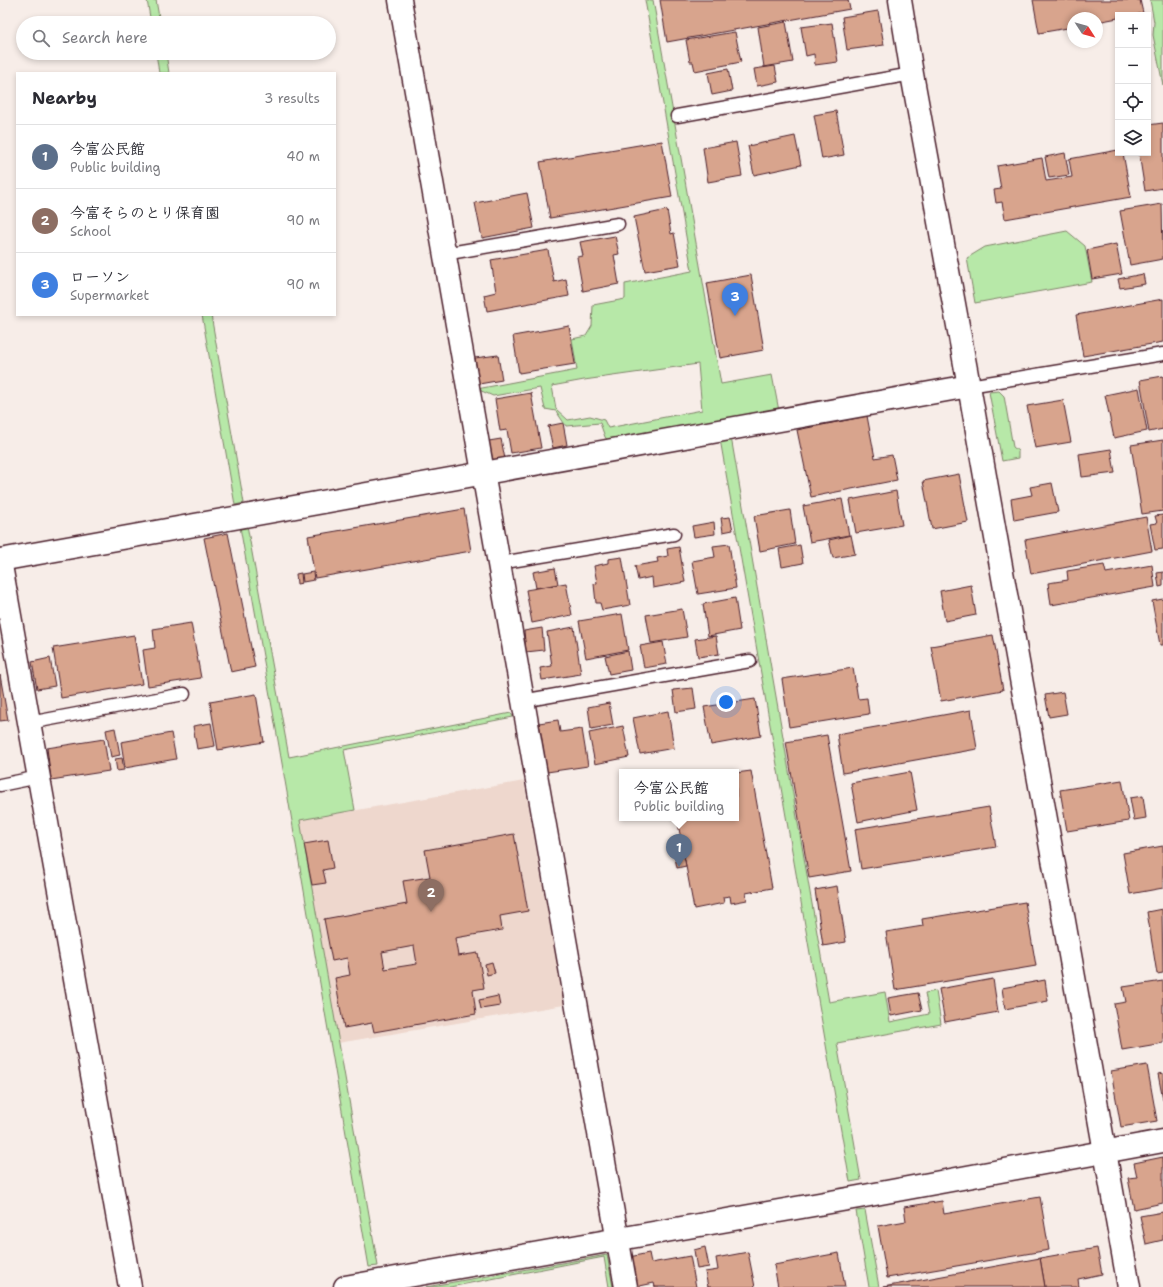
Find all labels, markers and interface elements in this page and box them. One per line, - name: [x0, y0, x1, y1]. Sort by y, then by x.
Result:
- north arrow: [1067, 12, 1103, 48]
- map controls: [1115, 12, 1151, 156]
- button: +: [1115, 12, 1151, 48]
- search box: [16, 16, 336, 60]
- icon: search: [30, 27, 52, 49]
- text: Search here: [62, 28, 148, 48]
- button: −: [1115, 48, 1151, 84]
- button: locate: [1115, 84, 1151, 120]
- text: Nearby: [32, 87, 97, 109]
- text: 3 results: [264, 90, 320, 107]
- button: layers: [1115, 120, 1151, 156]
- text: 今富公民館: [70, 139, 145, 159]
- text: 1: [42, 148, 48, 165]
- text: 40 m: [286, 148, 320, 165]
- text: Public building: [70, 159, 161, 176]
- text: 今富そらのとり保育園: [70, 203, 220, 223]
- text: 2: [40, 212, 50, 229]
- text: 90 m: [286, 212, 320, 229]
- text: School: [70, 223, 111, 240]
- text: ローソン: [70, 267, 130, 287]
- text: 3: [40, 276, 50, 293]
- text: 90 m: [286, 276, 320, 293]
- pin: 3: [722, 283, 748, 316]
- text: Supermarket: [70, 287, 149, 304]
- your location: [716, 692, 736, 712]
- popup: [619, 769, 739, 821]
- text: 今富公民館: [634, 778, 709, 798]
- text: Public building: [634, 798, 724, 815]
- pin: 1: [666, 834, 692, 867]
- pin: 2: [418, 879, 444, 912]

